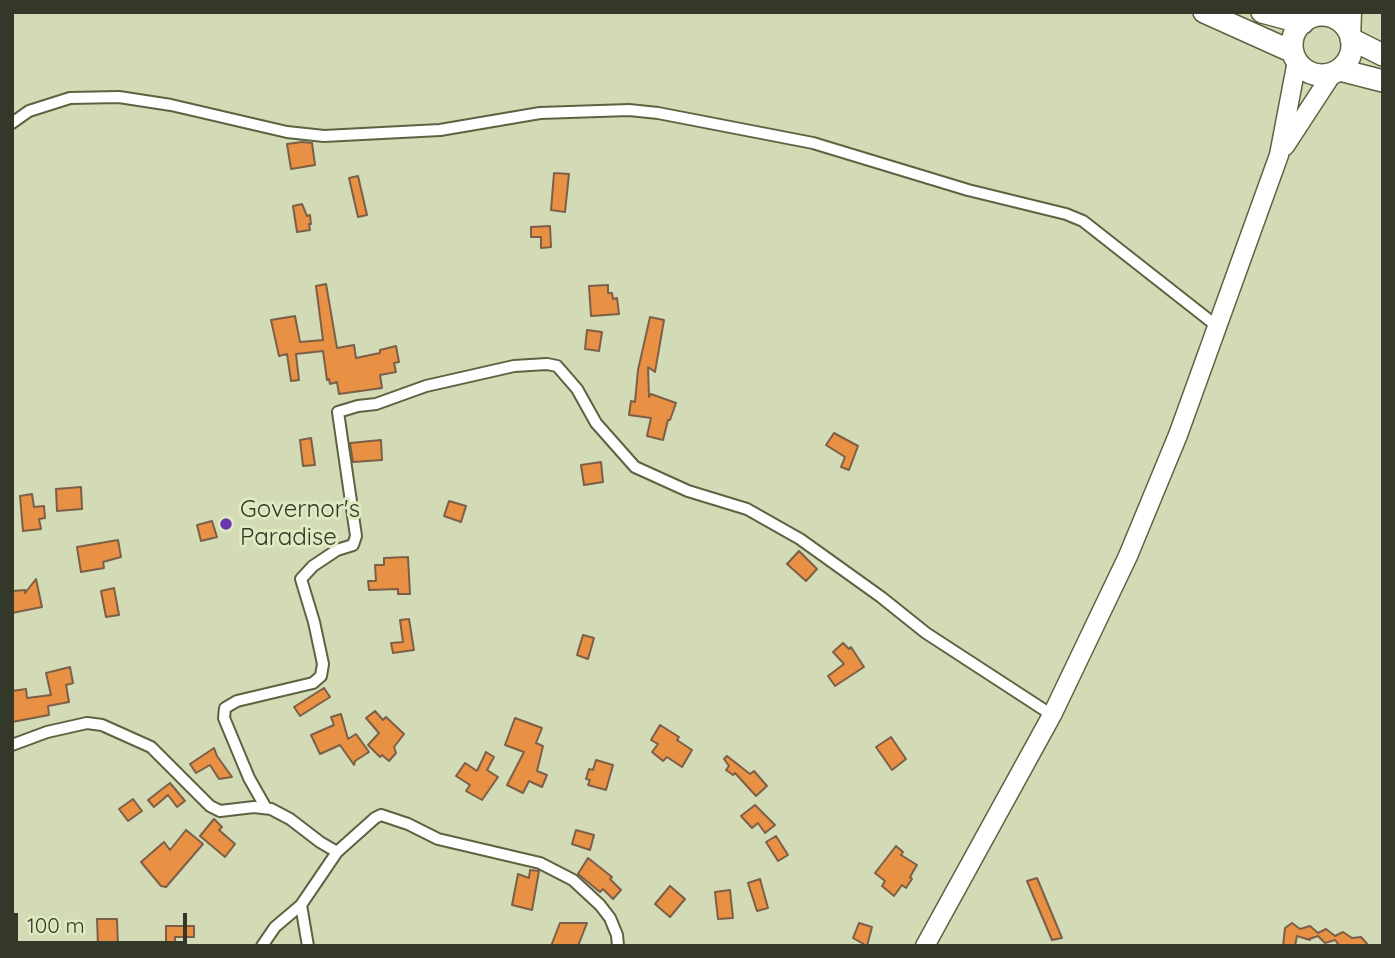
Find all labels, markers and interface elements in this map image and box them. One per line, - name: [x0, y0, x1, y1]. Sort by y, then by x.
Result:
- place label: Governor's Paradise: [240, 496, 360, 552]
- marker: Governor's Paradise: [218, 516, 234, 532]
- scale bar: [18, 898, 191, 942]
- text: 100 m: [27, 912, 85, 938]

